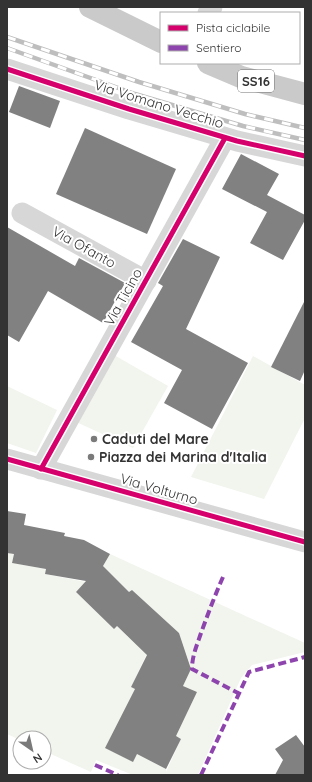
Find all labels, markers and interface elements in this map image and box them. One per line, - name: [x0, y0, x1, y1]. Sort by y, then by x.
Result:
- legend: [160, 12, 300, 64]
- text: Pista ciclabile: [196, 20, 270, 35]
- text: Sentiero: [196, 40, 241, 55]
- road number: SS16: [238, 70, 274, 92]
- street label: Via Vomano Vecchio: [92, 76, 226, 132]
- street label: Via Ofanto: [49, 222, 119, 272]
- street label: Via Ticino: [100, 265, 146, 329]
- place label: Caduti del Mare: [102, 430, 209, 448]
- marker: Caduti del Mare: [89, 434, 99, 444]
- place label: Piazza dei Marina d'Italia: [99, 448, 267, 466]
- marker: Piazza dei Marina d'Italia: [86, 452, 96, 462]
- street label: Via Volturno: [118, 469, 200, 509]
- north arrow: [12, 730, 52, 770]
- text: N: [30, 750, 45, 766]

